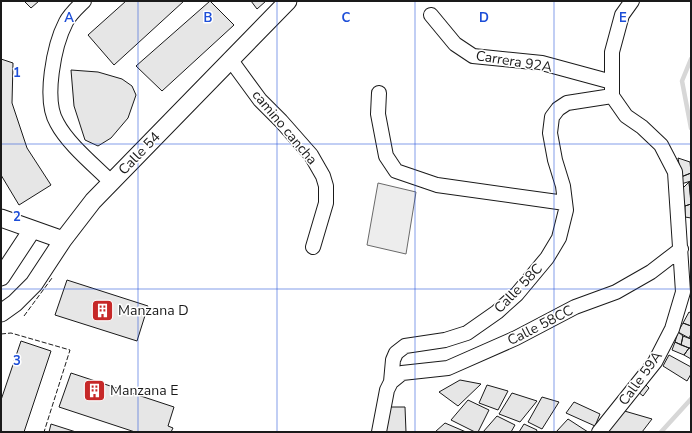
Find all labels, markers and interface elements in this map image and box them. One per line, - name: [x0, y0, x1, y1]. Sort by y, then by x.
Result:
- text: A: [64, 9, 74, 27]
- text: B: [204, 9, 213, 27]
- text: C: [342, 9, 351, 27]
- text: D: [479, 9, 489, 27]
- text: E: [619, 9, 627, 27]
- street label: Carrera 92A: [474, 46, 553, 77]
- text: 1: [13, 64, 21, 82]
- street label: camino cancha: [248, 86, 321, 169]
- street label: Calle 54: [114, 128, 164, 179]
- text: 2: [13, 208, 21, 226]
- street label: Calle 58C: [490, 259, 547, 317]
- building icon: Manzana D: [89, 297, 115, 323]
- place label: Manzana D: [118, 301, 189, 320]
- street label: Calle 58CC: [504, 301, 576, 350]
- street label: Calle 59A: [614, 347, 667, 409]
- text: 3: [13, 352, 21, 370]
- building icon: Manzana E: [81, 377, 107, 403]
- place label: Manzana E: [110, 381, 178, 400]

